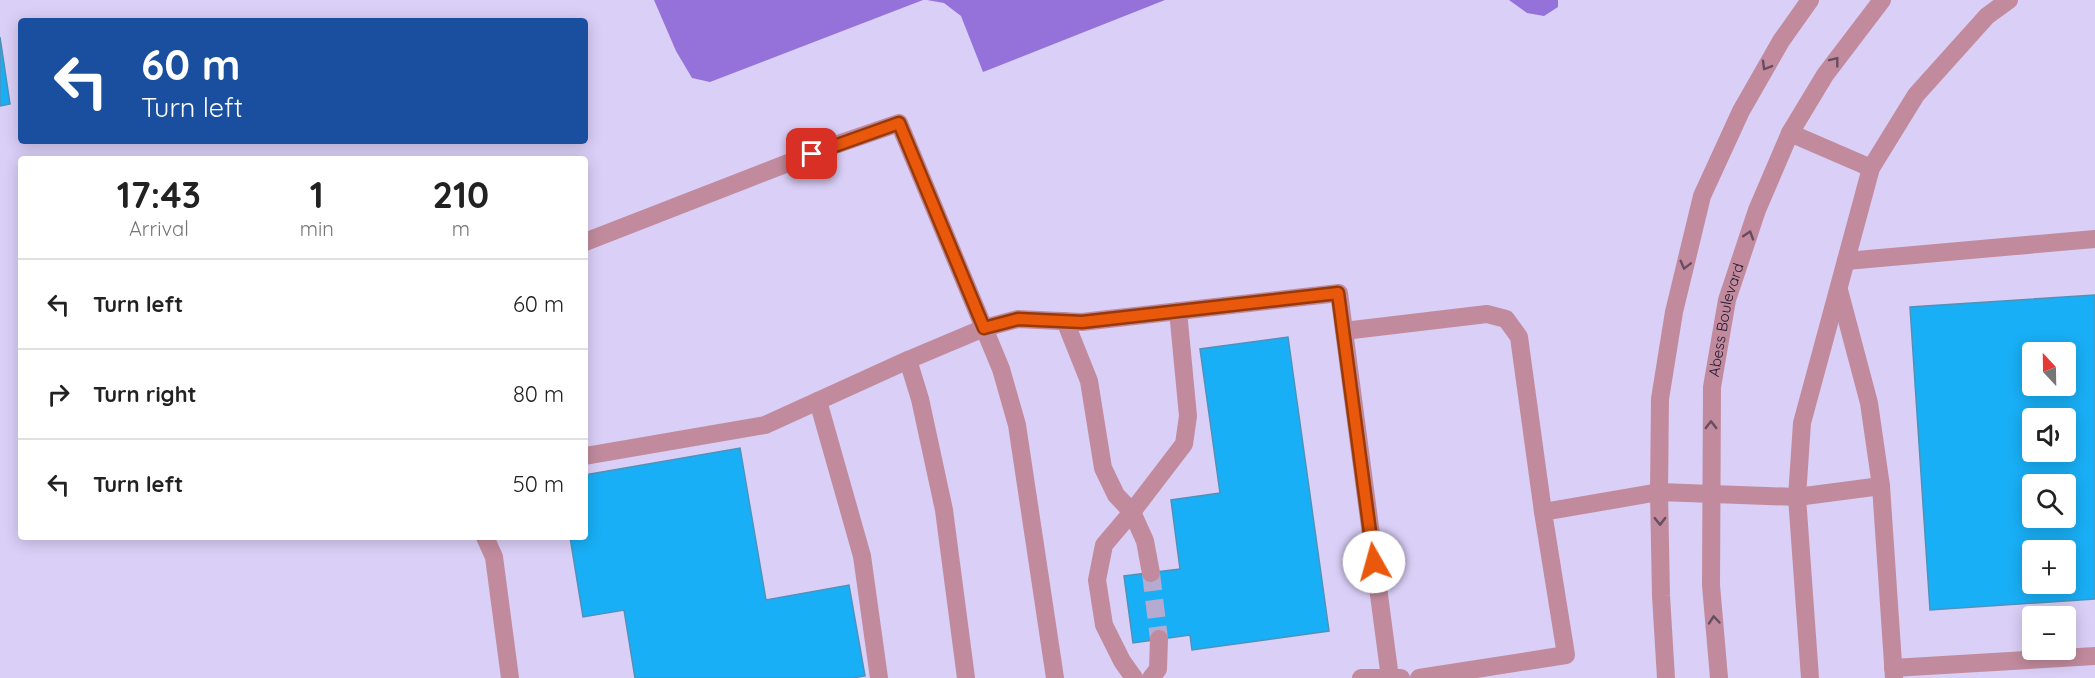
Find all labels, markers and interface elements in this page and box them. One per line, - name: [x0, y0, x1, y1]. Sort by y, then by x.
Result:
- text: 60 m: [141, 38, 241, 91]
- icon: left: [42, 42, 120, 120]
- one-way arrow: [1828, 57, 1839, 68]
- one-way arrow: [1762, 60, 1773, 71]
- text: Turn left: [141, 90, 243, 124]
- pin: [786, 128, 837, 179]
- icon: arrive: [795, 137, 828, 170]
- text: 17:43: [117, 172, 201, 217]
- text: 1: [310, 172, 324, 217]
- text: 210: [433, 172, 489, 217]
- text: Arrival: [129, 216, 189, 241]
- text: min: [300, 216, 334, 241]
- text: m: [452, 216, 470, 241]
- one-way arrow: [1741, 230, 1754, 241]
- one-way arrow: [1680, 260, 1693, 270]
- street label: Abess Boulevard: [1704, 260, 1748, 378]
- icon: left: [42, 288, 75, 321]
- text: Turn left: [93, 290, 183, 318]
- text: 60 m: [513, 290, 564, 318]
- north arrow: [2022, 342, 2076, 396]
- map controls: [2022, 342, 2076, 660]
- icon: right: [42, 378, 75, 411]
- text: Turn right: [93, 380, 197, 408]
- text: 80 m: [513, 380, 564, 408]
- button: sound: [2022, 408, 2076, 462]
- one-way arrow: [1705, 420, 1717, 429]
- icon: left: [42, 468, 75, 501]
- text: Turn left: [93, 470, 183, 498]
- text: 50 m: [513, 470, 564, 498]
- button: search: [2022, 474, 2076, 528]
- one-way arrow: [1653, 516, 1666, 525]
- position arrow: [1342, 530, 1406, 594]
- button: +: [2022, 540, 2076, 594]
- button: −: [2022, 606, 2076, 660]
- one-way arrow: [1708, 615, 1721, 624]

